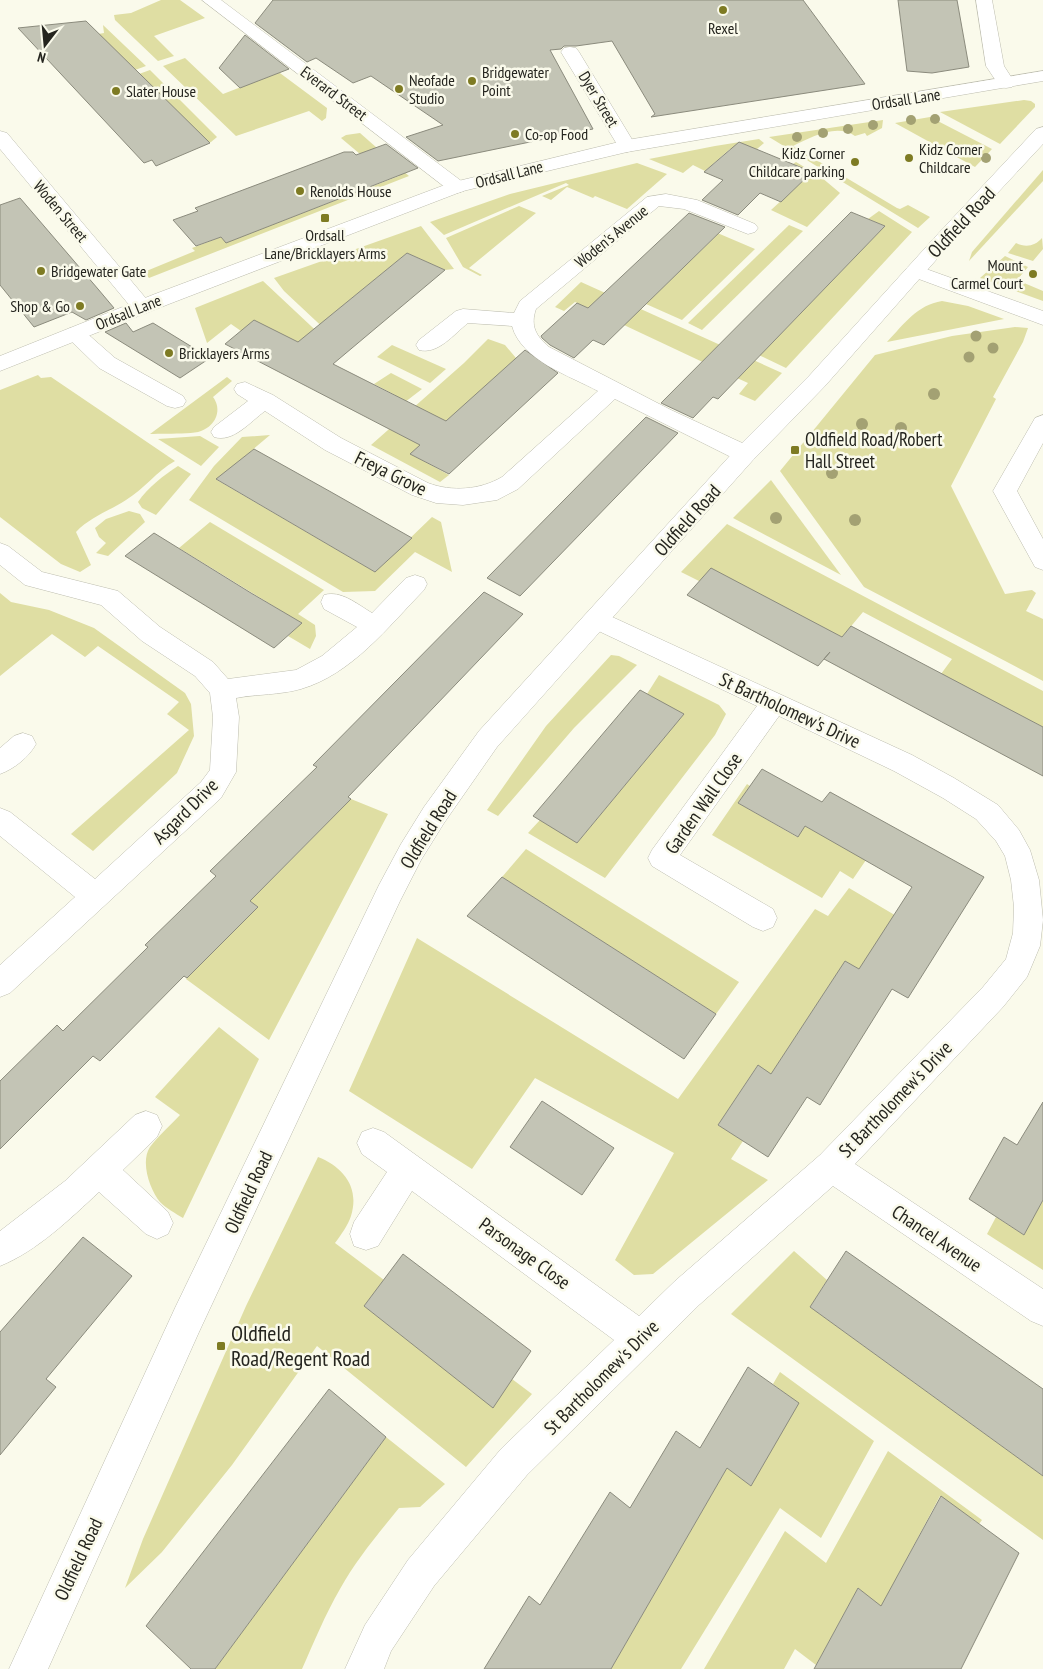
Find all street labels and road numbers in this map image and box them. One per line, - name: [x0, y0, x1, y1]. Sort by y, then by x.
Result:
- street label: Everard Street: [297, 61, 372, 125]
- street label: Dyer Street: [575, 67, 624, 131]
- street label: Ordsall Lane: [870, 84, 942, 114]
- street label: Ordsall Lane: [473, 156, 545, 192]
- street label: Woden Street: [30, 176, 93, 246]
- street label: Oldfield Road: [922, 182, 1000, 262]
- street label: Woden's Avenue: [570, 200, 652, 272]
- street label: Ordsall Lane: [92, 290, 164, 334]
- street label: Freya Grove: [351, 445, 431, 501]
- street label: Oldfield Road: [649, 479, 725, 561]
- street label: St Bartholomew's Drive: [716, 667, 864, 753]
- street label: Garden Wall Close: [659, 747, 747, 858]
- street label: Asgard Drive: [147, 773, 223, 849]
- street label: Oldfield Road: [394, 785, 462, 873]
- street label: St Bartholomew's Drive: [833, 1036, 957, 1162]
- street label: Oldfield Road: [218, 1147, 278, 1237]
- street label: Chancel Avenue: [887, 1199, 987, 1277]
- street label: Parsonage Close: [475, 1212, 576, 1294]
- street label: St Bartholomew's Drive: [539, 1314, 664, 1439]
- street label: Oldfield Road: [48, 1514, 108, 1604]

